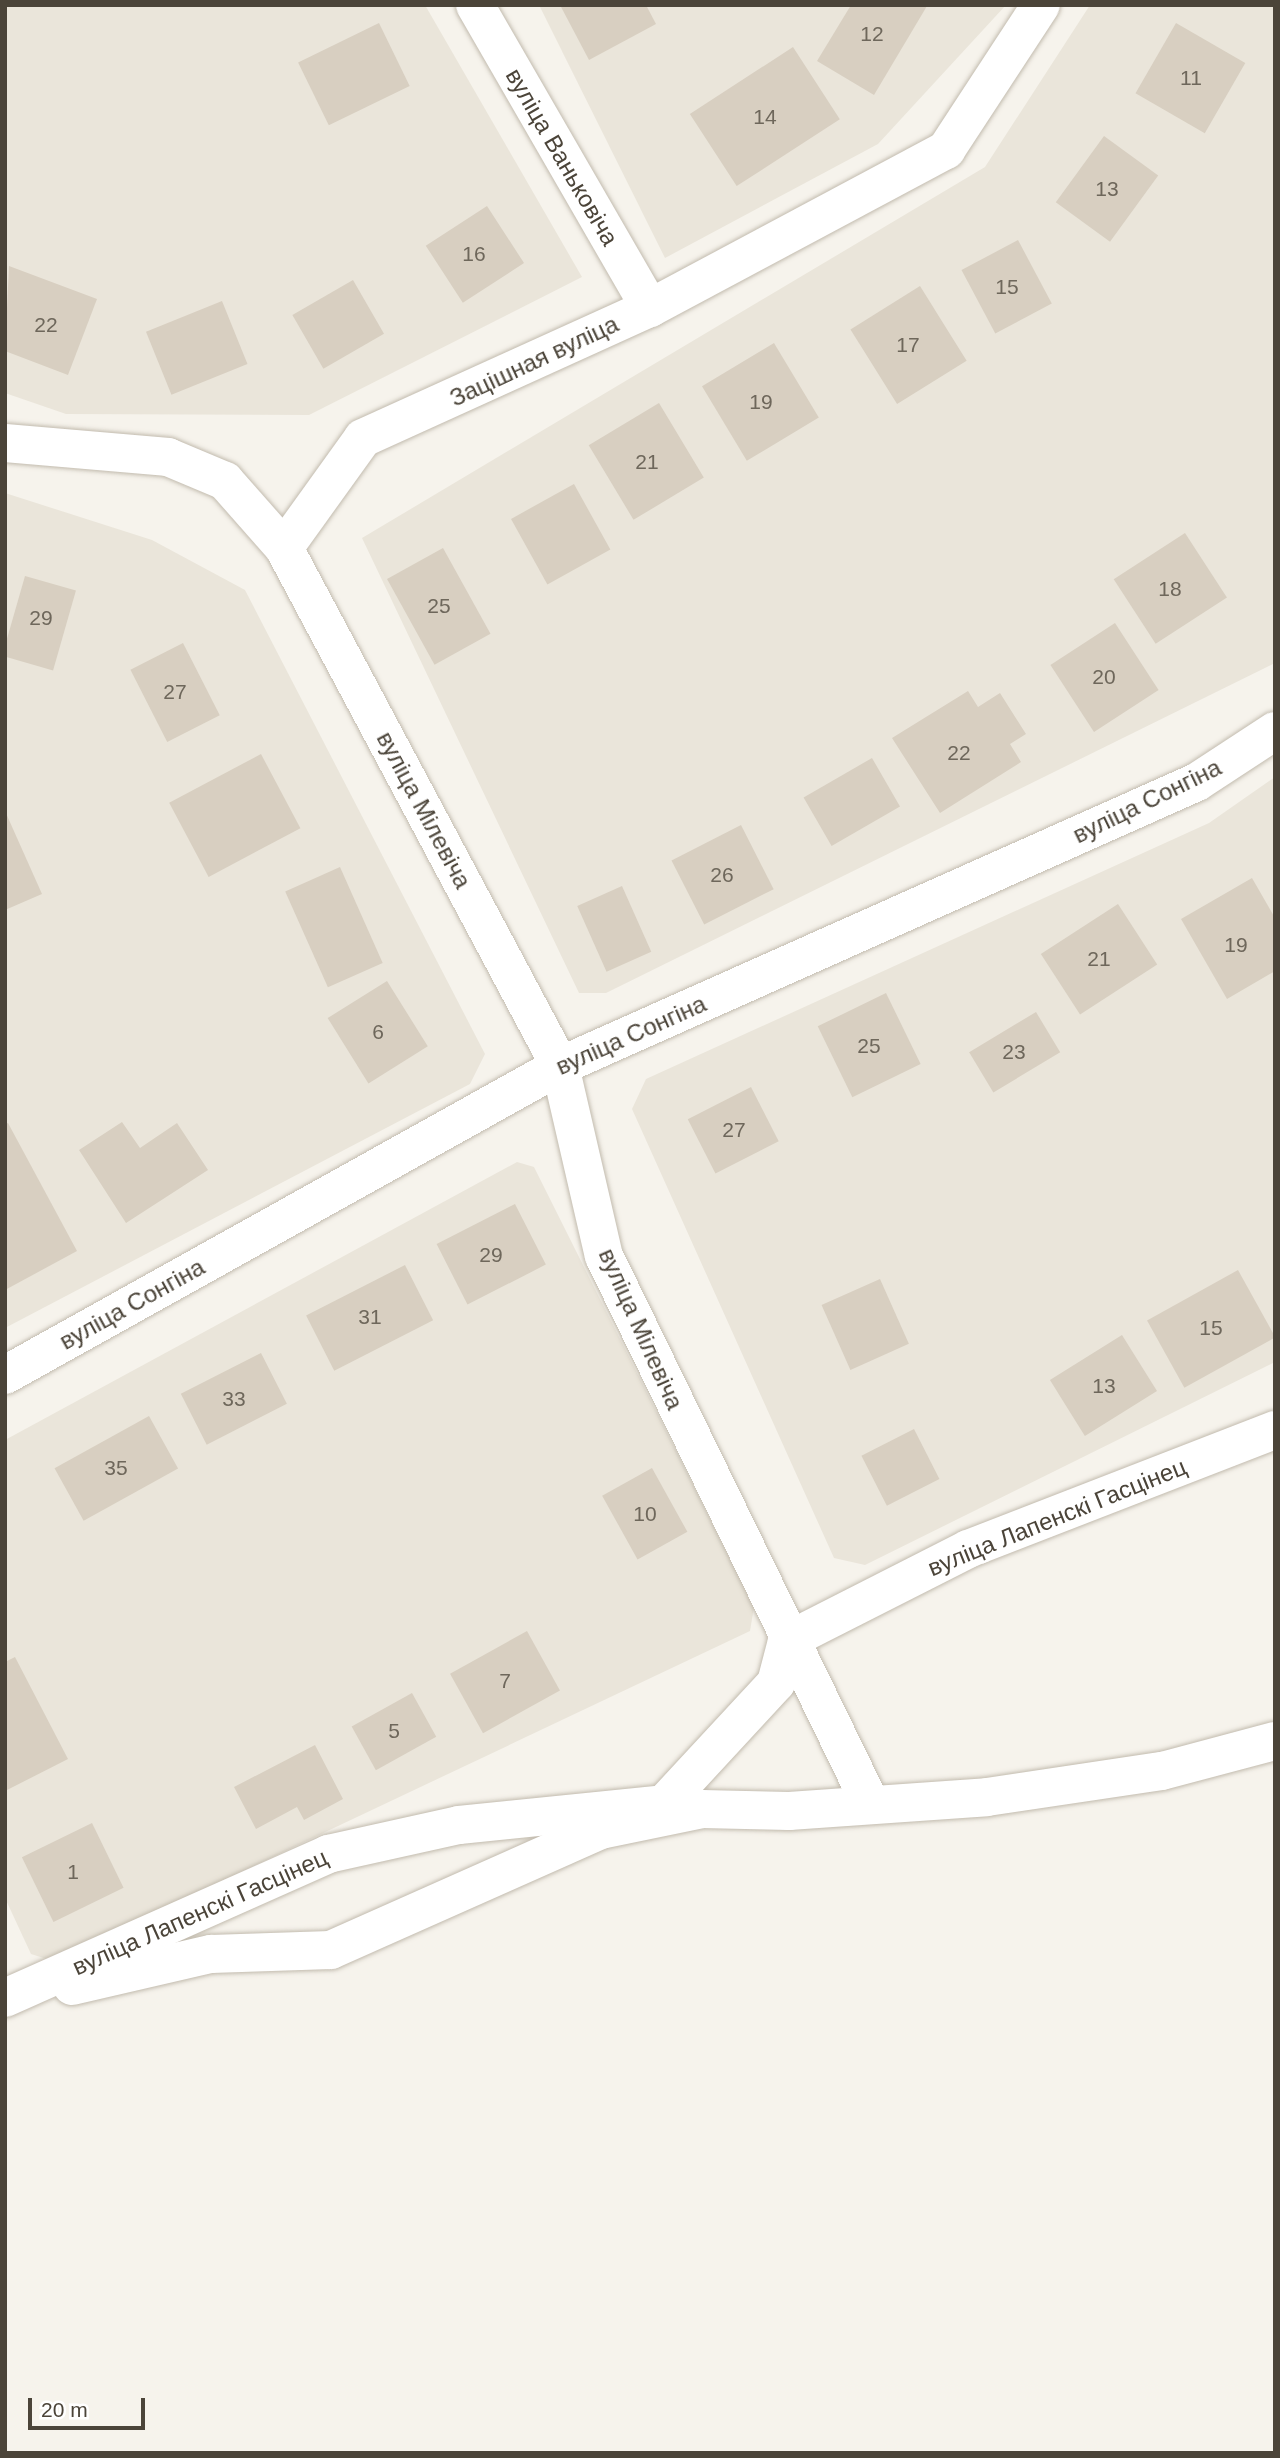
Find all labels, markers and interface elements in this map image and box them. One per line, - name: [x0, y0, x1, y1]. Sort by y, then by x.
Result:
- house number: 12: [860, 21, 884, 47]
- street label: вуліца Ваньковіча: [500, 63, 624, 251]
- house number: 11: [1180, 65, 1202, 91]
- house number: 14: [753, 104, 777, 130]
- house number: 13: [1095, 176, 1119, 202]
- house number: 16: [462, 241, 486, 267]
- house number: 15: [995, 274, 1019, 300]
- street label: Зацішная вуліца: [445, 309, 623, 413]
- house number: 22: [34, 312, 58, 338]
- house number: 17: [896, 332, 920, 358]
- house number: 19: [749, 389, 773, 415]
- house number: 21: [635, 449, 659, 475]
- house number: 18: [1158, 576, 1182, 602]
- house number: 25: [427, 593, 451, 619]
- house number: 29: [29, 605, 53, 631]
- house number: 20: [1092, 664, 1116, 690]
- house number: 27: [163, 679, 187, 705]
- street label: вуліца Мілевіча: [371, 727, 477, 893]
- house number: 22: [947, 740, 971, 766]
- street label: вуліца Сонгіна: [1068, 753, 1226, 849]
- house number: 26: [710, 862, 734, 888]
- house number: 19: [1224, 932, 1248, 958]
- house number: 21: [1087, 946, 1111, 972]
- street label: вуліца Сонгіна: [551, 989, 711, 1081]
- house number: 6: [372, 1019, 384, 1045]
- house number: 25: [857, 1033, 881, 1059]
- house number: 23: [1002, 1039, 1026, 1065]
- house number: 27: [722, 1117, 746, 1143]
- house number: 29: [479, 1242, 503, 1268]
- street label: вуліца Мілевіча: [593, 1244, 689, 1414]
- street label: вуліца Сонгіна: [54, 1252, 210, 1356]
- house number: 31: [358, 1304, 382, 1330]
- house number: 15: [1199, 1315, 1223, 1341]
- house number: 13: [1092, 1373, 1116, 1399]
- house number: 33: [222, 1386, 246, 1412]
- street label: вуліца Лапенскі Гасцінец: [923, 1452, 1191, 1582]
- house number: 35: [104, 1455, 128, 1481]
- house number: 10: [633, 1501, 657, 1527]
- house number: 7: [499, 1668, 511, 1694]
- house number: 5: [388, 1718, 400, 1744]
- street label: вуліца Лапенскі Гасцінец: [68, 1843, 332, 1981]
- house number: 1: [67, 1859, 79, 1885]
- scale bar: [32, 2384, 149, 2428]
- text: 20 m: [41, 2398, 88, 2421]

